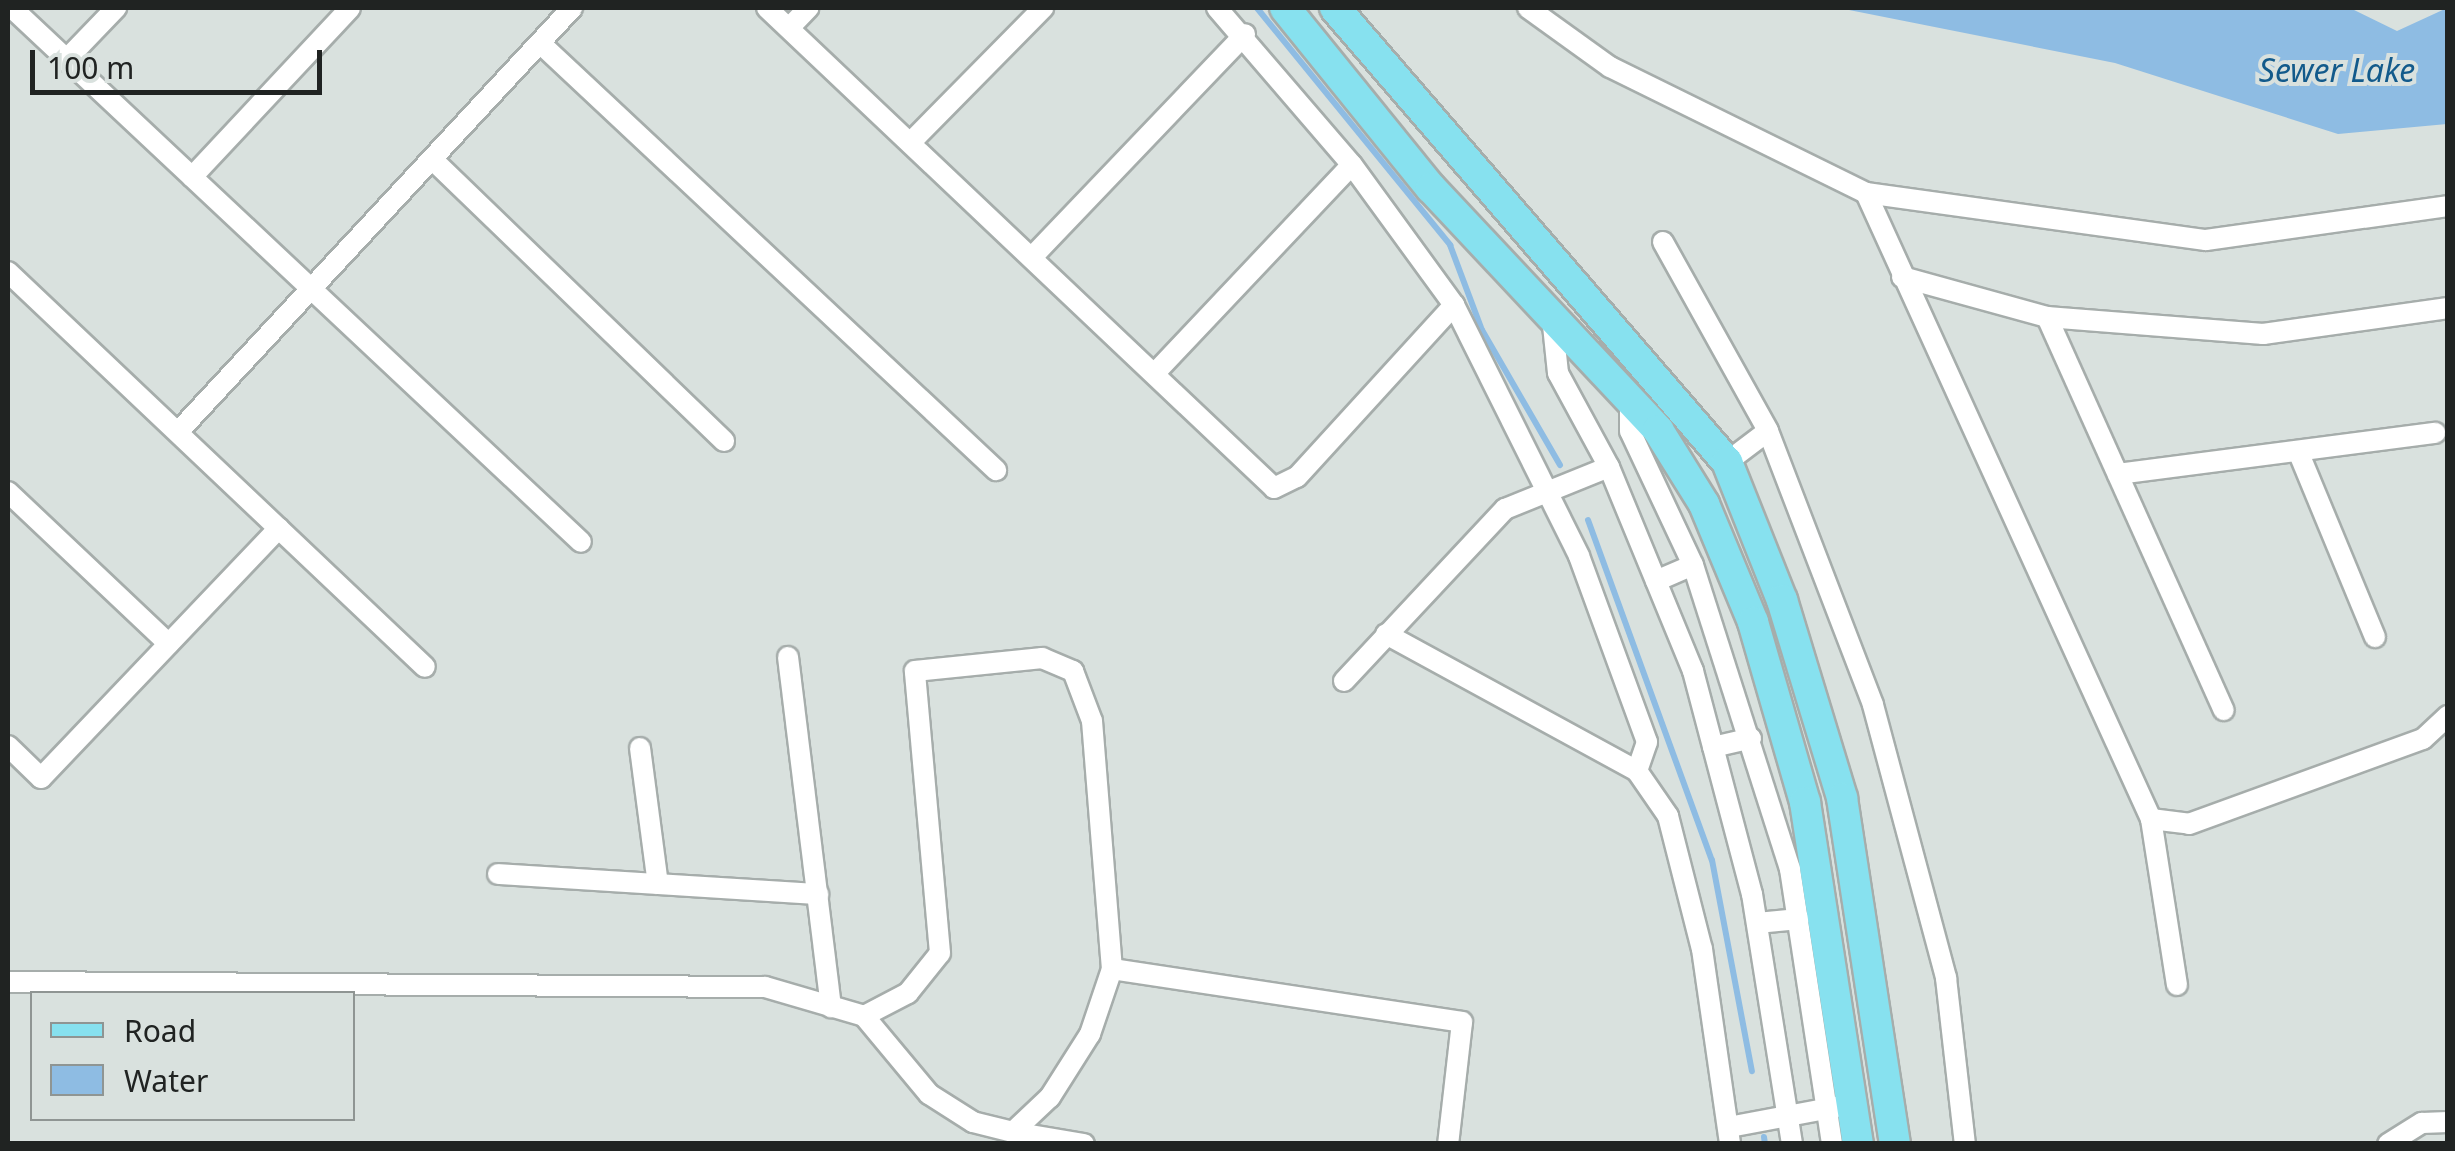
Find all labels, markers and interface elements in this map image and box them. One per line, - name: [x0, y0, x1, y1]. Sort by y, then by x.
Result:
- scale bar: [35, 30, 328, 92]
- text: 100 m: [47, 47, 134, 88]
- water label: Sewer Lake: [2259, 51, 2415, 89]
- legend: [30, 991, 355, 1121]
- text: Road: [124, 1010, 196, 1051]
- text: Water: [124, 1060, 208, 1101]

